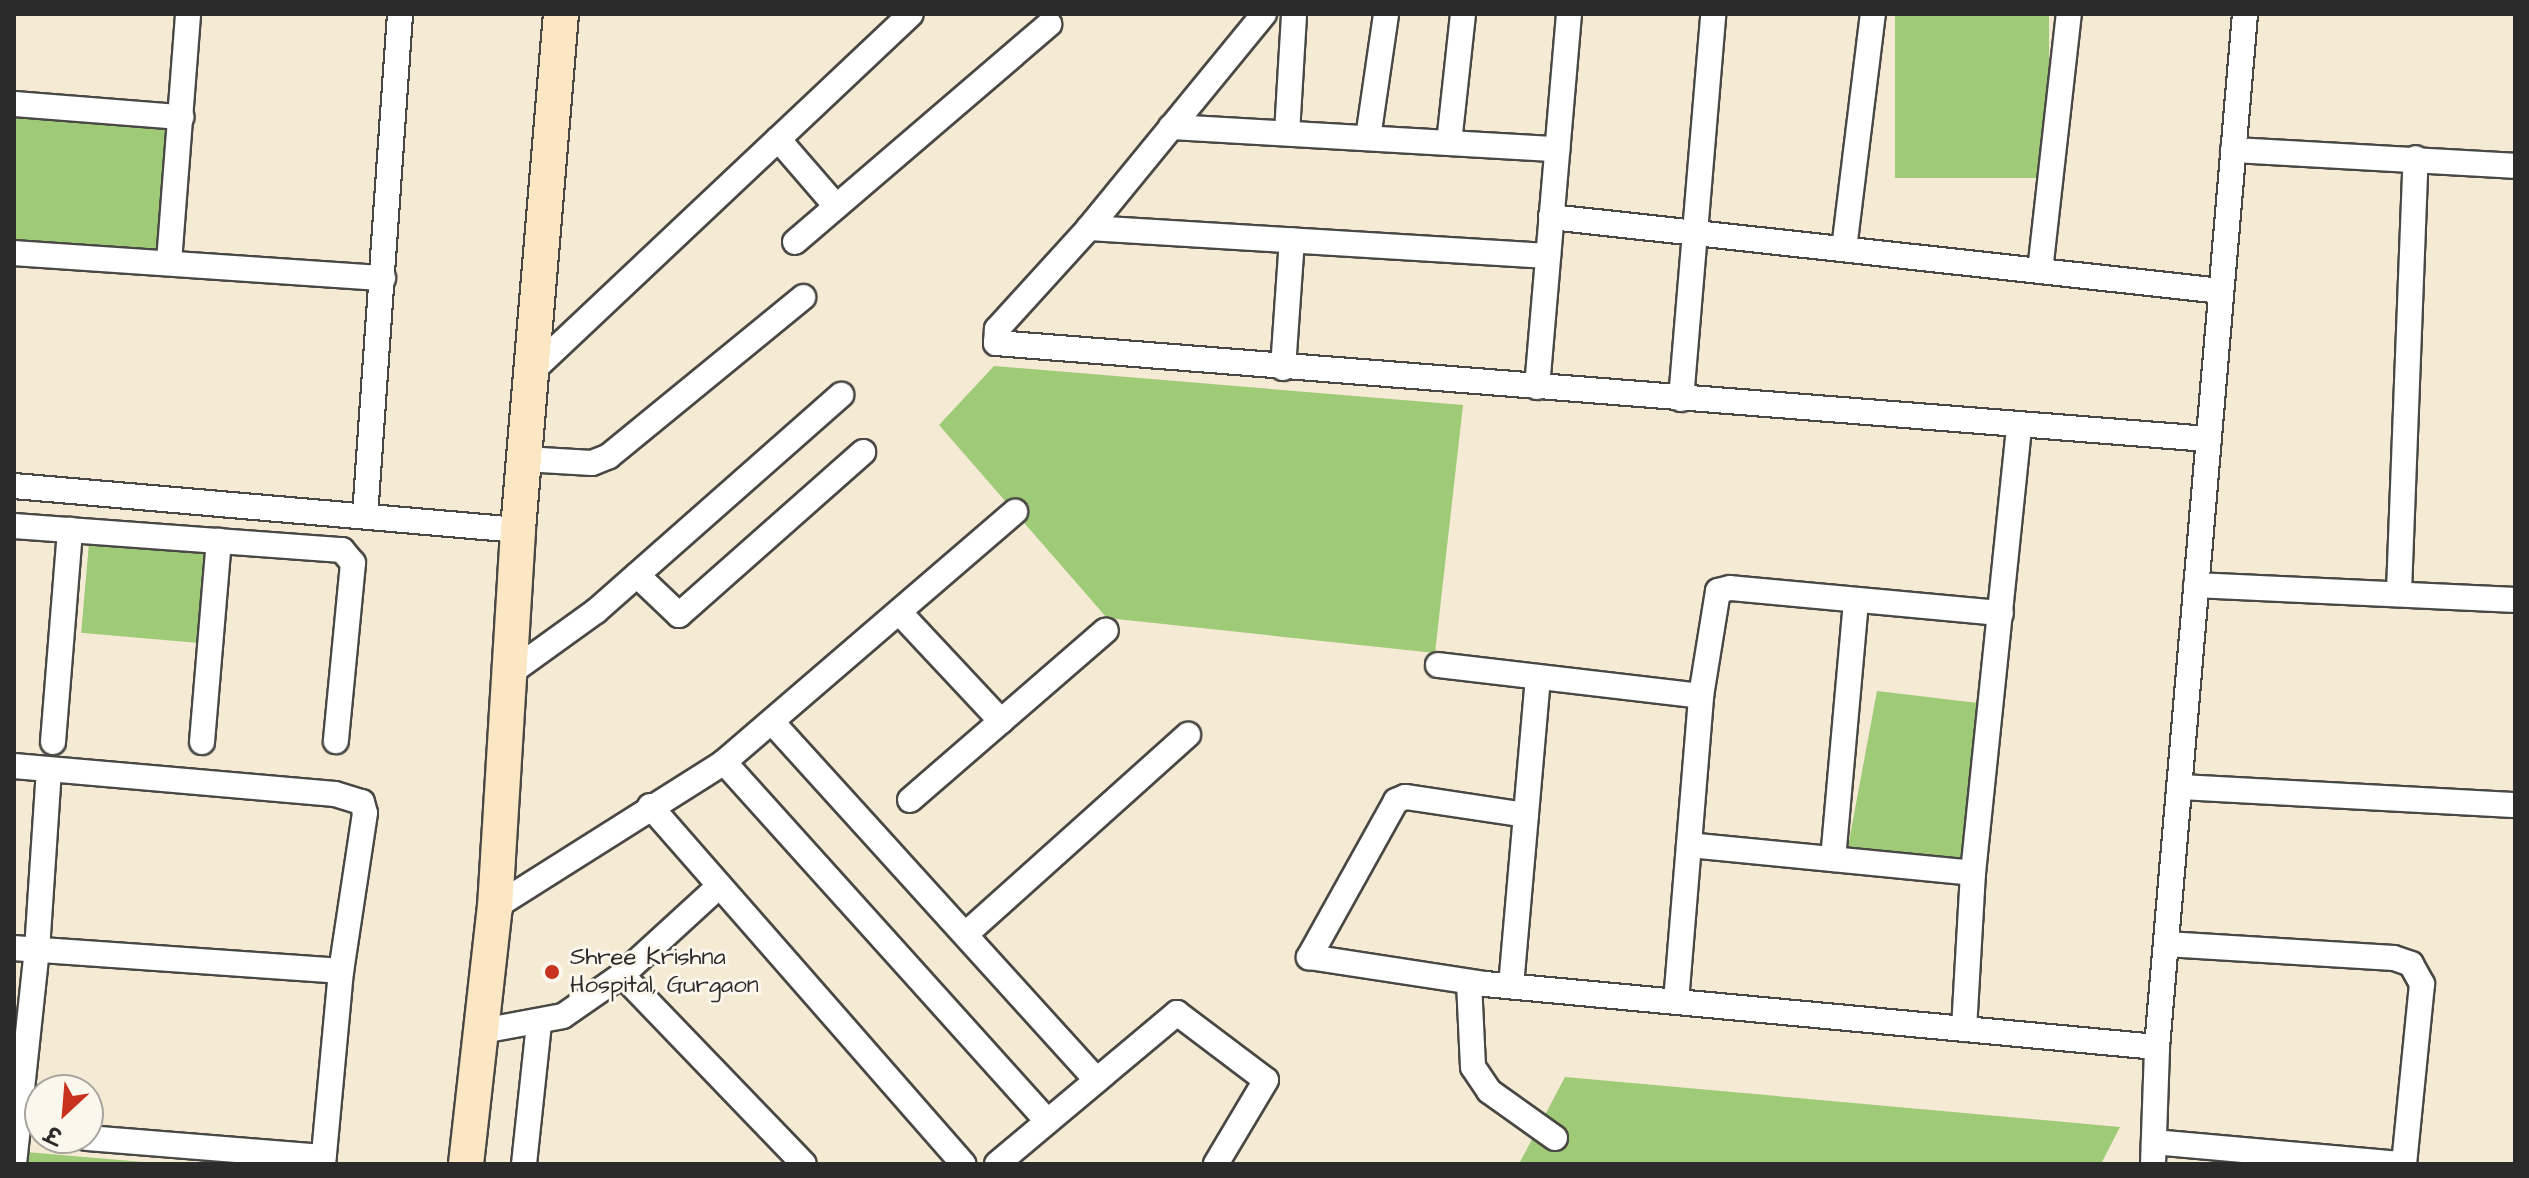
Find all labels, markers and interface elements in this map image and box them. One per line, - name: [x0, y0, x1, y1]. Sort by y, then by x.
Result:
- place label: Shree Krishna Hospital, Gurgaon: [570, 944, 759, 1000]
- marker: Shree Krishna Hospital, Gurgaon: [541, 961, 563, 983]
- north arrow: [24, 1074, 104, 1154]
- text: उ: [41, 1117, 68, 1151]

